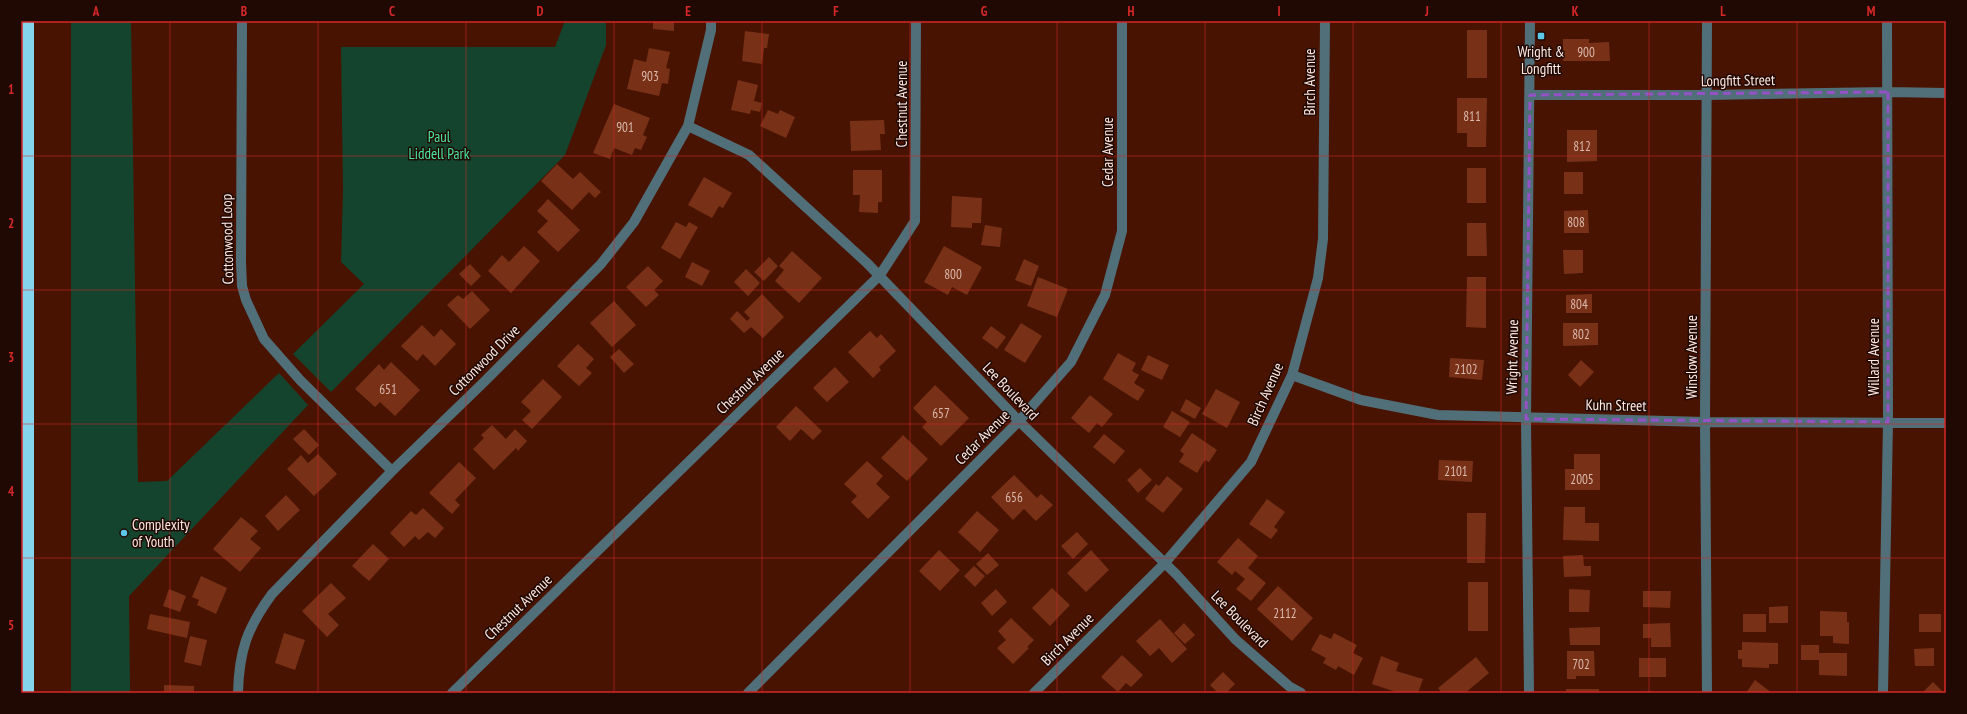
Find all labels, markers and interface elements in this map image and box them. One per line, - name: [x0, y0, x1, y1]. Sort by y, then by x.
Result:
- text: A: [92, 3, 100, 20]
- text: B: [241, 3, 247, 20]
- text: C: [389, 3, 395, 20]
- text: D: [537, 3, 544, 20]
- text: E: [685, 3, 691, 20]
- text: F: [833, 3, 839, 20]
- text: G: [981, 3, 988, 20]
- text: H: [1128, 3, 1135, 20]
- text: I: [1277, 3, 1281, 20]
- text: J: [1424, 3, 1429, 20]
- text: K: [1572, 3, 1579, 20]
- text: L: [1720, 3, 1726, 20]
- text: M: [1867, 3, 1876, 20]
- marker: Wright & Longfitt: [1536, 31, 1546, 41]
- place label: Wright & Longfitt: [1517, 42, 1565, 78]
- house number: 900: [1577, 44, 1595, 61]
- street label: Birch Avenue: [1300, 48, 1319, 116]
- street label: Chestnut Avenue: [892, 61, 911, 147]
- house number: 903: [641, 68, 659, 85]
- street label: Longfitt Street: [1701, 70, 1775, 90]
- text: 1: [8, 81, 14, 98]
- house number: 811: [1463, 108, 1481, 125]
- street label: Cedar Avenue: [1098, 117, 1117, 187]
- house number: 901: [616, 119, 634, 136]
- park label: Paul Liddell Park: [408, 127, 470, 163]
- house number: 812: [1573, 138, 1591, 155]
- street label: Cottonwood Loop: [217, 194, 237, 284]
- house number: 808: [1567, 214, 1585, 231]
- text: 2: [8, 215, 14, 232]
- house number: 800: [944, 266, 962, 283]
- house number: 804: [1570, 296, 1588, 313]
- street label: Winslow Avenue: [1682, 315, 1701, 399]
- street label: Willard Avenue: [1864, 318, 1883, 396]
- street label: Wright Avenue: [1502, 319, 1522, 395]
- street label: Cottonwood Drive: [444, 320, 524, 400]
- house number: 802: [1572, 326, 1590, 343]
- street label: Chestnut Avenue: [712, 344, 788, 418]
- text: 3: [8, 349, 14, 366]
- street label: Lee Boulevard: [979, 358, 1043, 424]
- street label: Birch Avenue: [1243, 359, 1287, 429]
- house number: 2102: [1454, 361, 1478, 378]
- house number: 651: [379, 381, 397, 398]
- street label: Kuhn Street: [1585, 395, 1647, 415]
- house number: 657: [932, 405, 950, 422]
- street label: Cedar Avenue: [951, 406, 1013, 468]
- house number: 2101: [1444, 463, 1468, 480]
- house number: 2005: [1570, 471, 1594, 488]
- text: 4: [8, 483, 15, 500]
- house number: 656: [1005, 489, 1023, 506]
- place label: Complexity of Youth: [132, 515, 190, 551]
- marker: Complexity of Youth: [119, 528, 129, 538]
- street label: Chestnut Avenue: [480, 570, 556, 644]
- street label: Lee Boulevard: [1207, 586, 1273, 652]
- house number: 2112: [1273, 605, 1297, 622]
- street label: Birch Avenue: [1037, 609, 1097, 669]
- text: 5: [8, 617, 14, 634]
- house number: 702: [1572, 656, 1590, 673]

